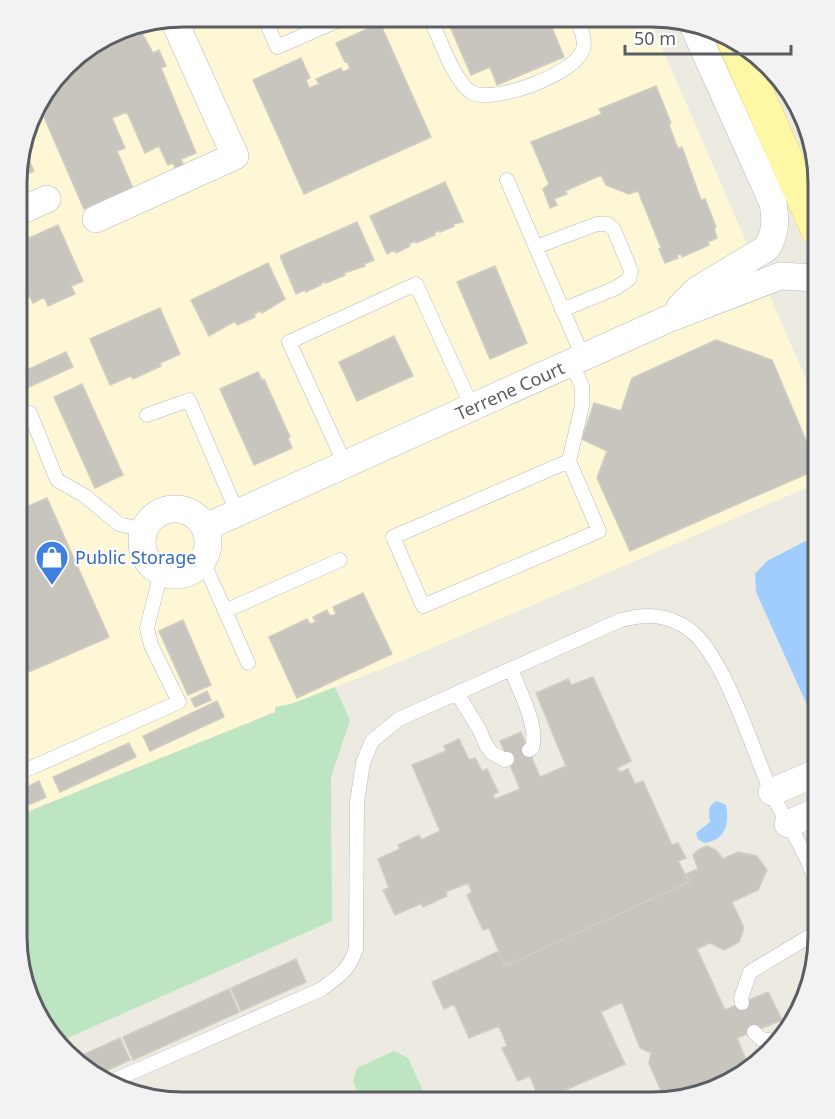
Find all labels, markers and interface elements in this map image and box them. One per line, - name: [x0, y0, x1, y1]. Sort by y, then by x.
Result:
- scale bar: [625, 18, 792, 56]
- text: 50 m: [634, 26, 676, 50]
- street label: Terrene Court: [451, 355, 568, 425]
- shop icon: Public Storage: [34, 539, 70, 586]
- place label: Public Storage: [75, 545, 196, 569]

